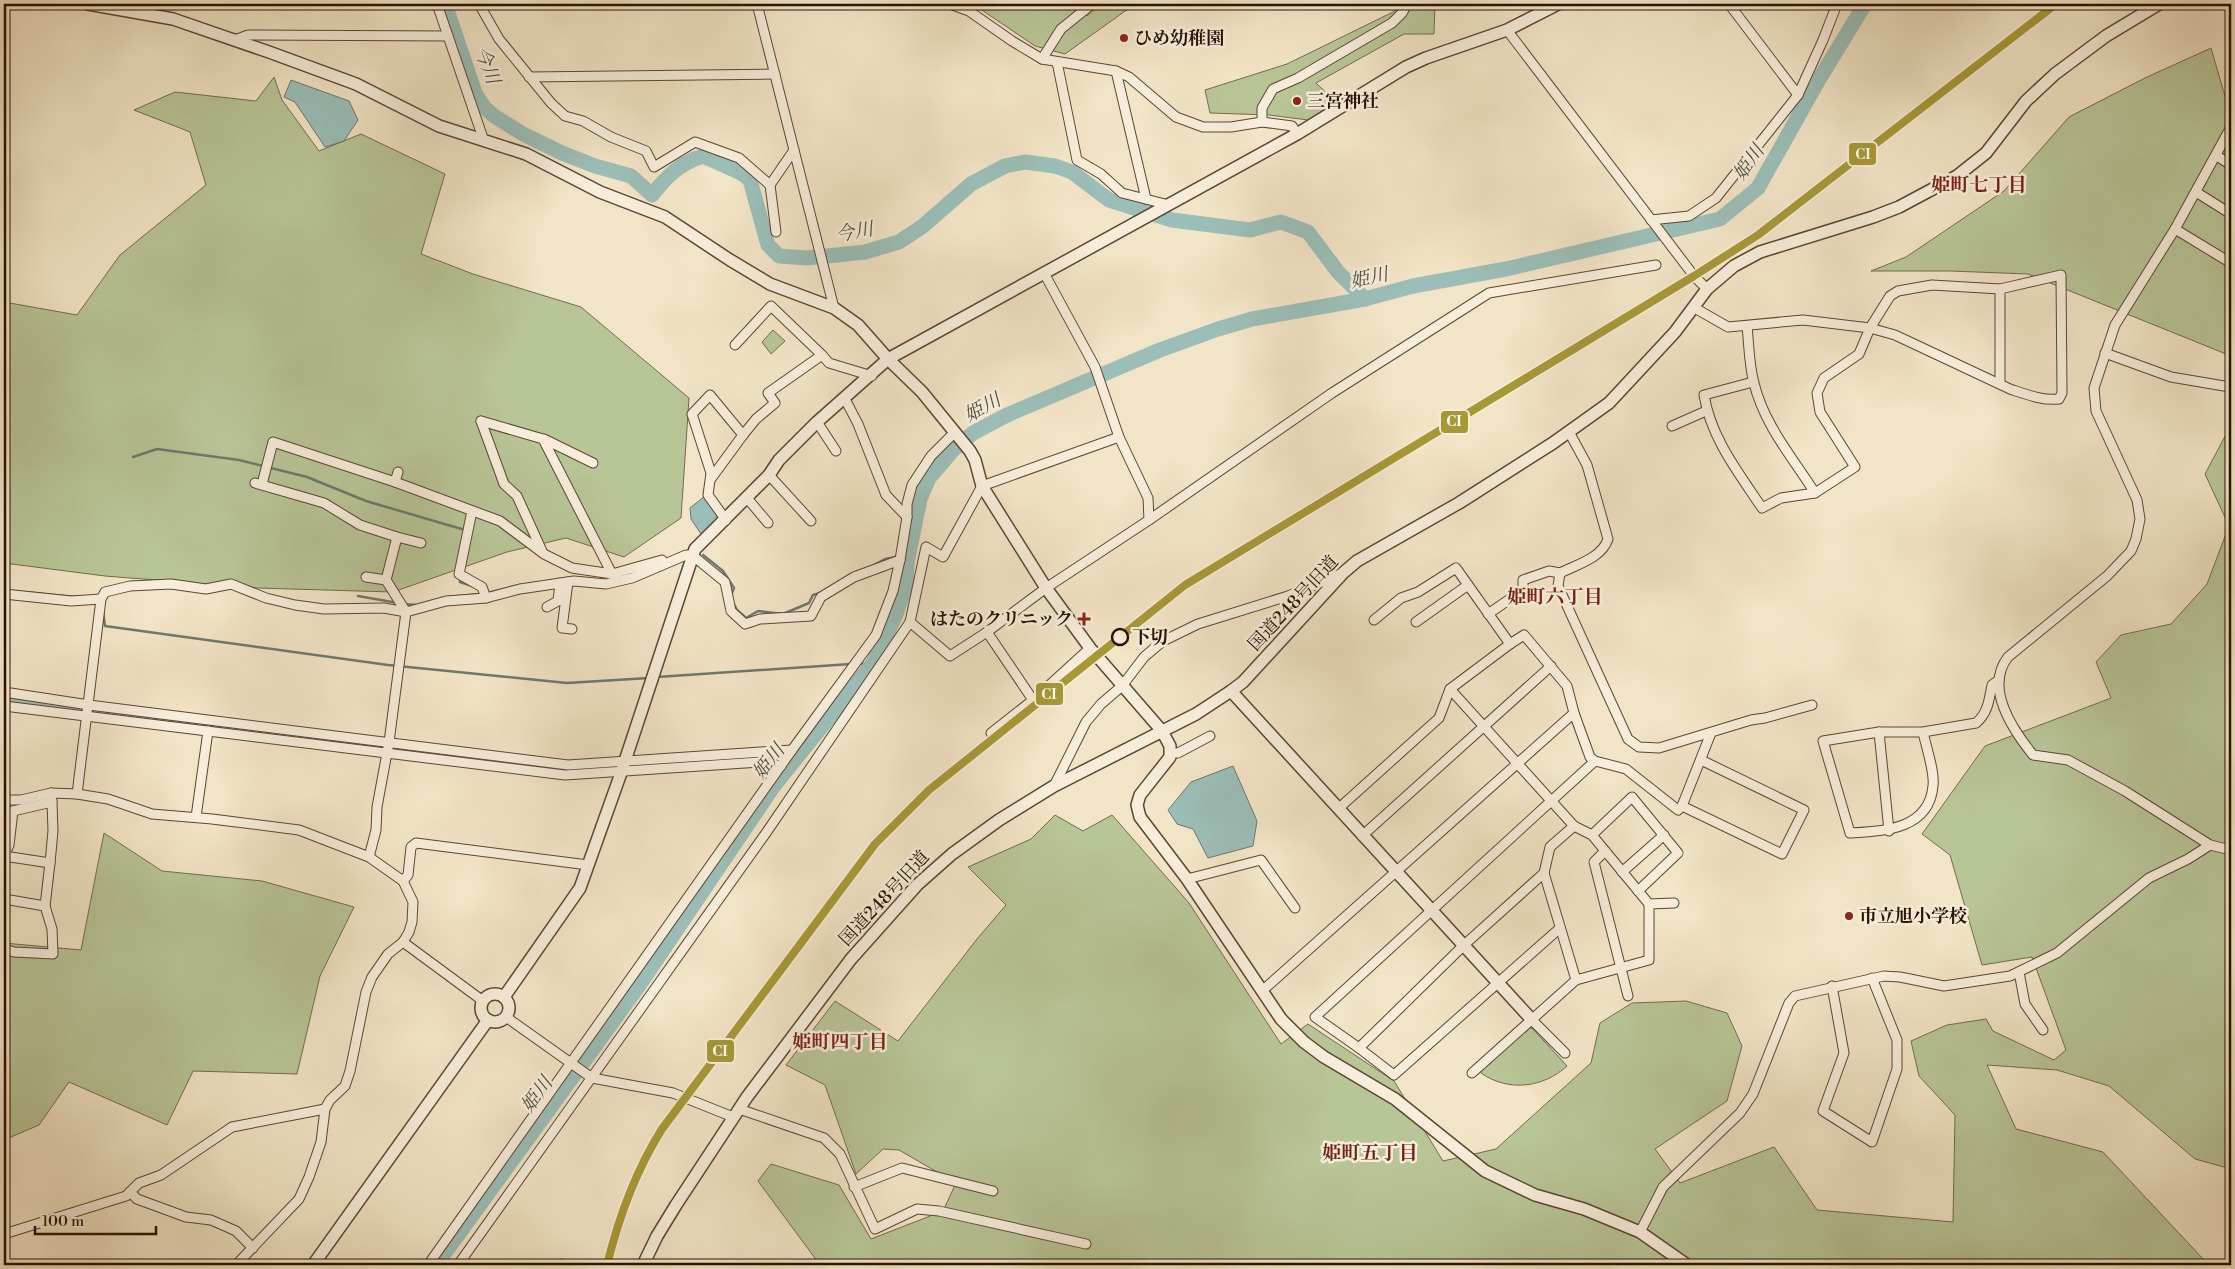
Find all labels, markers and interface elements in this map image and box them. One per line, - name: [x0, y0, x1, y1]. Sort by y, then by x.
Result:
- place label: ひめ幼稚園: [1134, 27, 1224, 50]
- marker: ひめ幼稚園: [1118, 32, 1130, 44]
- water label: 今川: [469, 43, 506, 89]
- place label: 三宮神社: [1307, 90, 1379, 113]
- marker: 三宮神社: [1291, 95, 1303, 107]
- water label: 姫川: [1728, 138, 1771, 185]
- line badge: CI: [1848, 142, 1877, 166]
- text: CI: [1855, 146, 1871, 164]
- district label: 姫町七丁目: [1931, 173, 2027, 197]
- water label: 今川: [833, 217, 877, 247]
- water label: 姫川: [1348, 262, 1392, 294]
- water label: 姫川: [960, 387, 1007, 428]
- line badge: CI: [1440, 410, 1469, 434]
- text: CI: [1446, 413, 1462, 431]
- street label: 国道248号旧道: [1243, 551, 1343, 656]
- district label: 姫町六丁目: [1507, 585, 1603, 609]
- place label: はたのクリニック: [930, 608, 1073, 631]
- marker: はたのクリニック: [1077, 612, 1091, 626]
- place label: 下切: [1132, 626, 1168, 649]
- marker: 下切: [1111, 628, 1129, 646]
- line badge: CI: [1035, 682, 1064, 706]
- text: CI: [1041, 686, 1057, 704]
- water label: 姫川: [748, 738, 791, 784]
- street label: 国道248号旧道: [834, 846, 934, 951]
- place label: 市立旭小学校: [1859, 905, 1967, 928]
- marker: 市立旭小学校: [1843, 910, 1855, 922]
- district label: 姫町四丁目: [792, 1030, 888, 1054]
- line badge: CI: [706, 1039, 735, 1063]
- text: CI: [712, 1043, 728, 1061]
- water label: 姫川: [516, 1071, 559, 1117]
- district label: 姫町五丁目: [1322, 1141, 1418, 1165]
- scale bar: [35, 1204, 156, 1236]
- text: 100 m: [42, 1212, 84, 1231]

